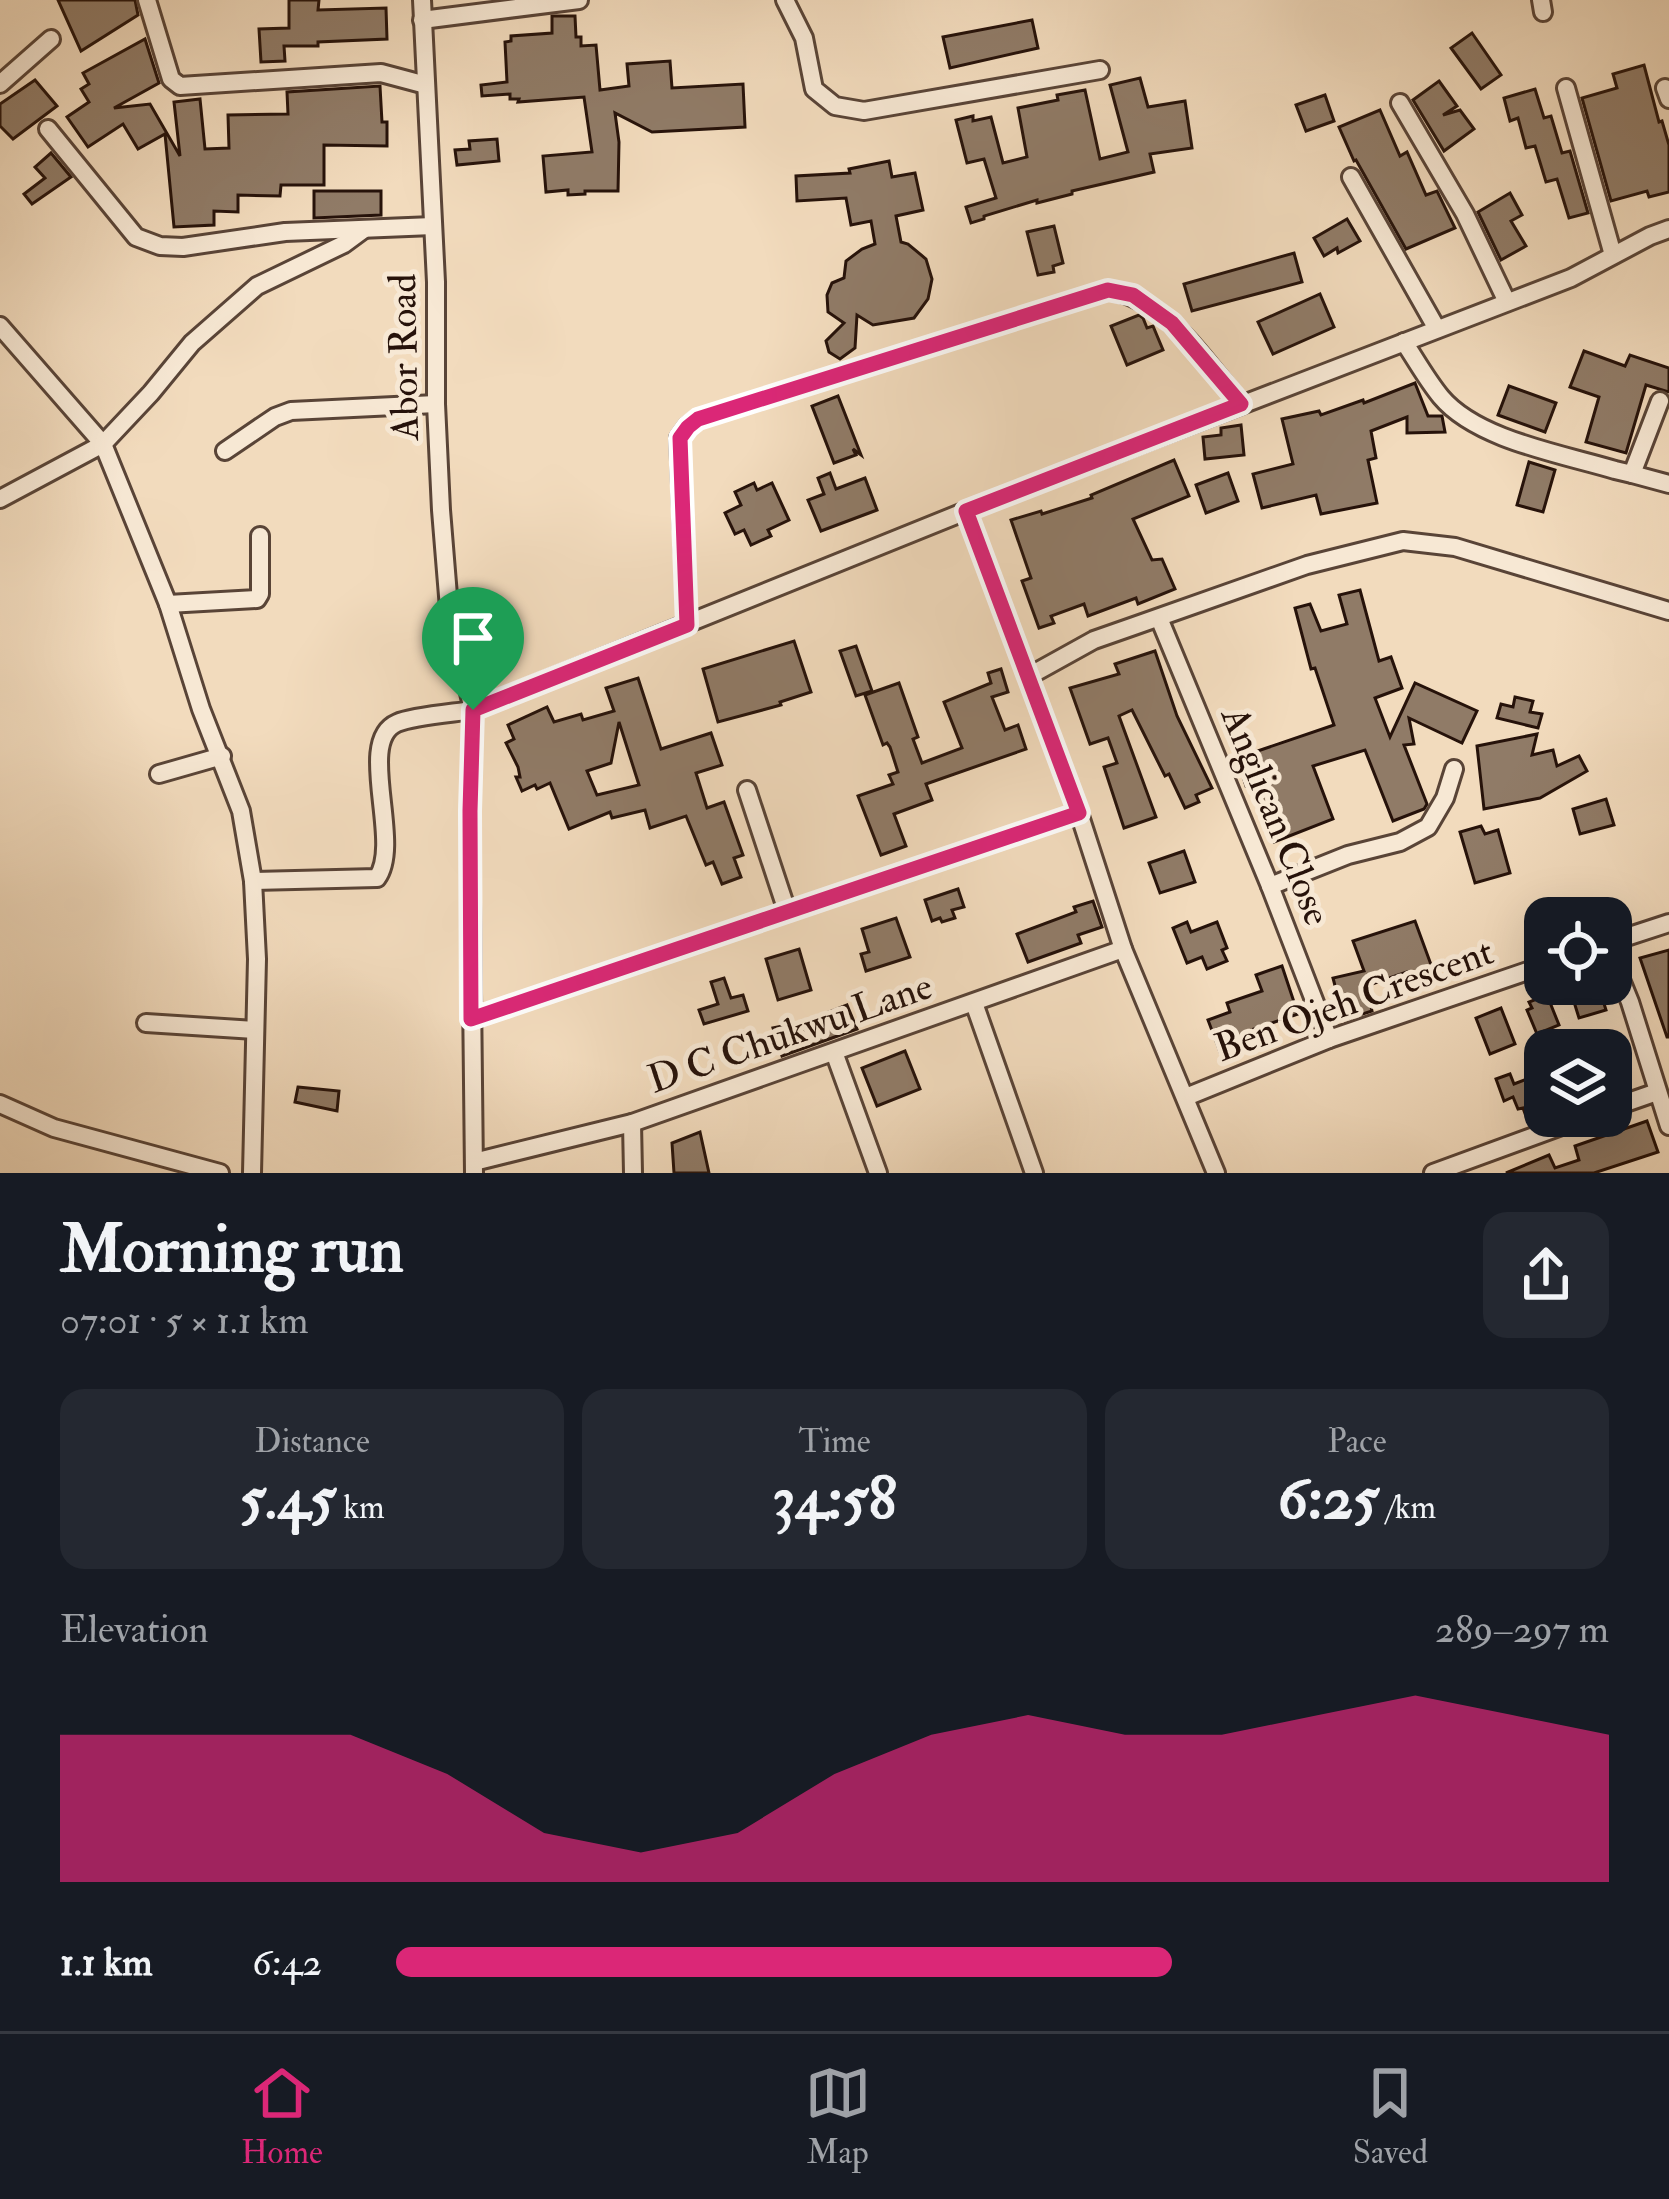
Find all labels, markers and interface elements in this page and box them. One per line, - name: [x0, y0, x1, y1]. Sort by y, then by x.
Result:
- street label: Abor Road: [378, 273, 430, 442]
- pin: [422, 587, 524, 710]
- icon: arrive: [440, 605, 506, 671]
- street label: Anglican Close: [1210, 699, 1342, 932]
- map controls: [1524, 897, 1632, 1137]
- button: locate: [1524, 897, 1632, 1005]
- street label: Ben Ojeh Crescent: [1208, 927, 1500, 1073]
- street label: D C Chukwu Lane: [642, 961, 938, 1105]
- button: layers: [1524, 1029, 1632, 1137]
- text: Morning run: [60, 1209, 404, 1292]
- button: share: [1483, 1212, 1609, 1338]
- text: 07:01 · 5 × 1.1 km: [60, 1296, 308, 1345]
- text: Distance: [255, 1421, 370, 1462]
- text: Time: [798, 1421, 871, 1462]
- text: Pace: [1327, 1421, 1386, 1462]
- text: 5.45: [240, 1462, 336, 1537]
- text: 34:58: [772, 1462, 897, 1537]
- text: 6:25: [1278, 1462, 1379, 1537]
- text: km: [336, 1487, 385, 1528]
- text: /km: [1379, 1487, 1436, 1528]
- text: Elevation: [60, 1605, 209, 1654]
- text: 289–297 m: [1435, 1605, 1609, 1654]
- text: 1.1 km: [60, 1938, 152, 1987]
- text: 6:42: [252, 1938, 322, 1987]
- tab: Home: [241, 2060, 323, 2173]
- tab: Map: [805, 2060, 871, 2173]
- tab: Saved: [1353, 2060, 1428, 2173]

